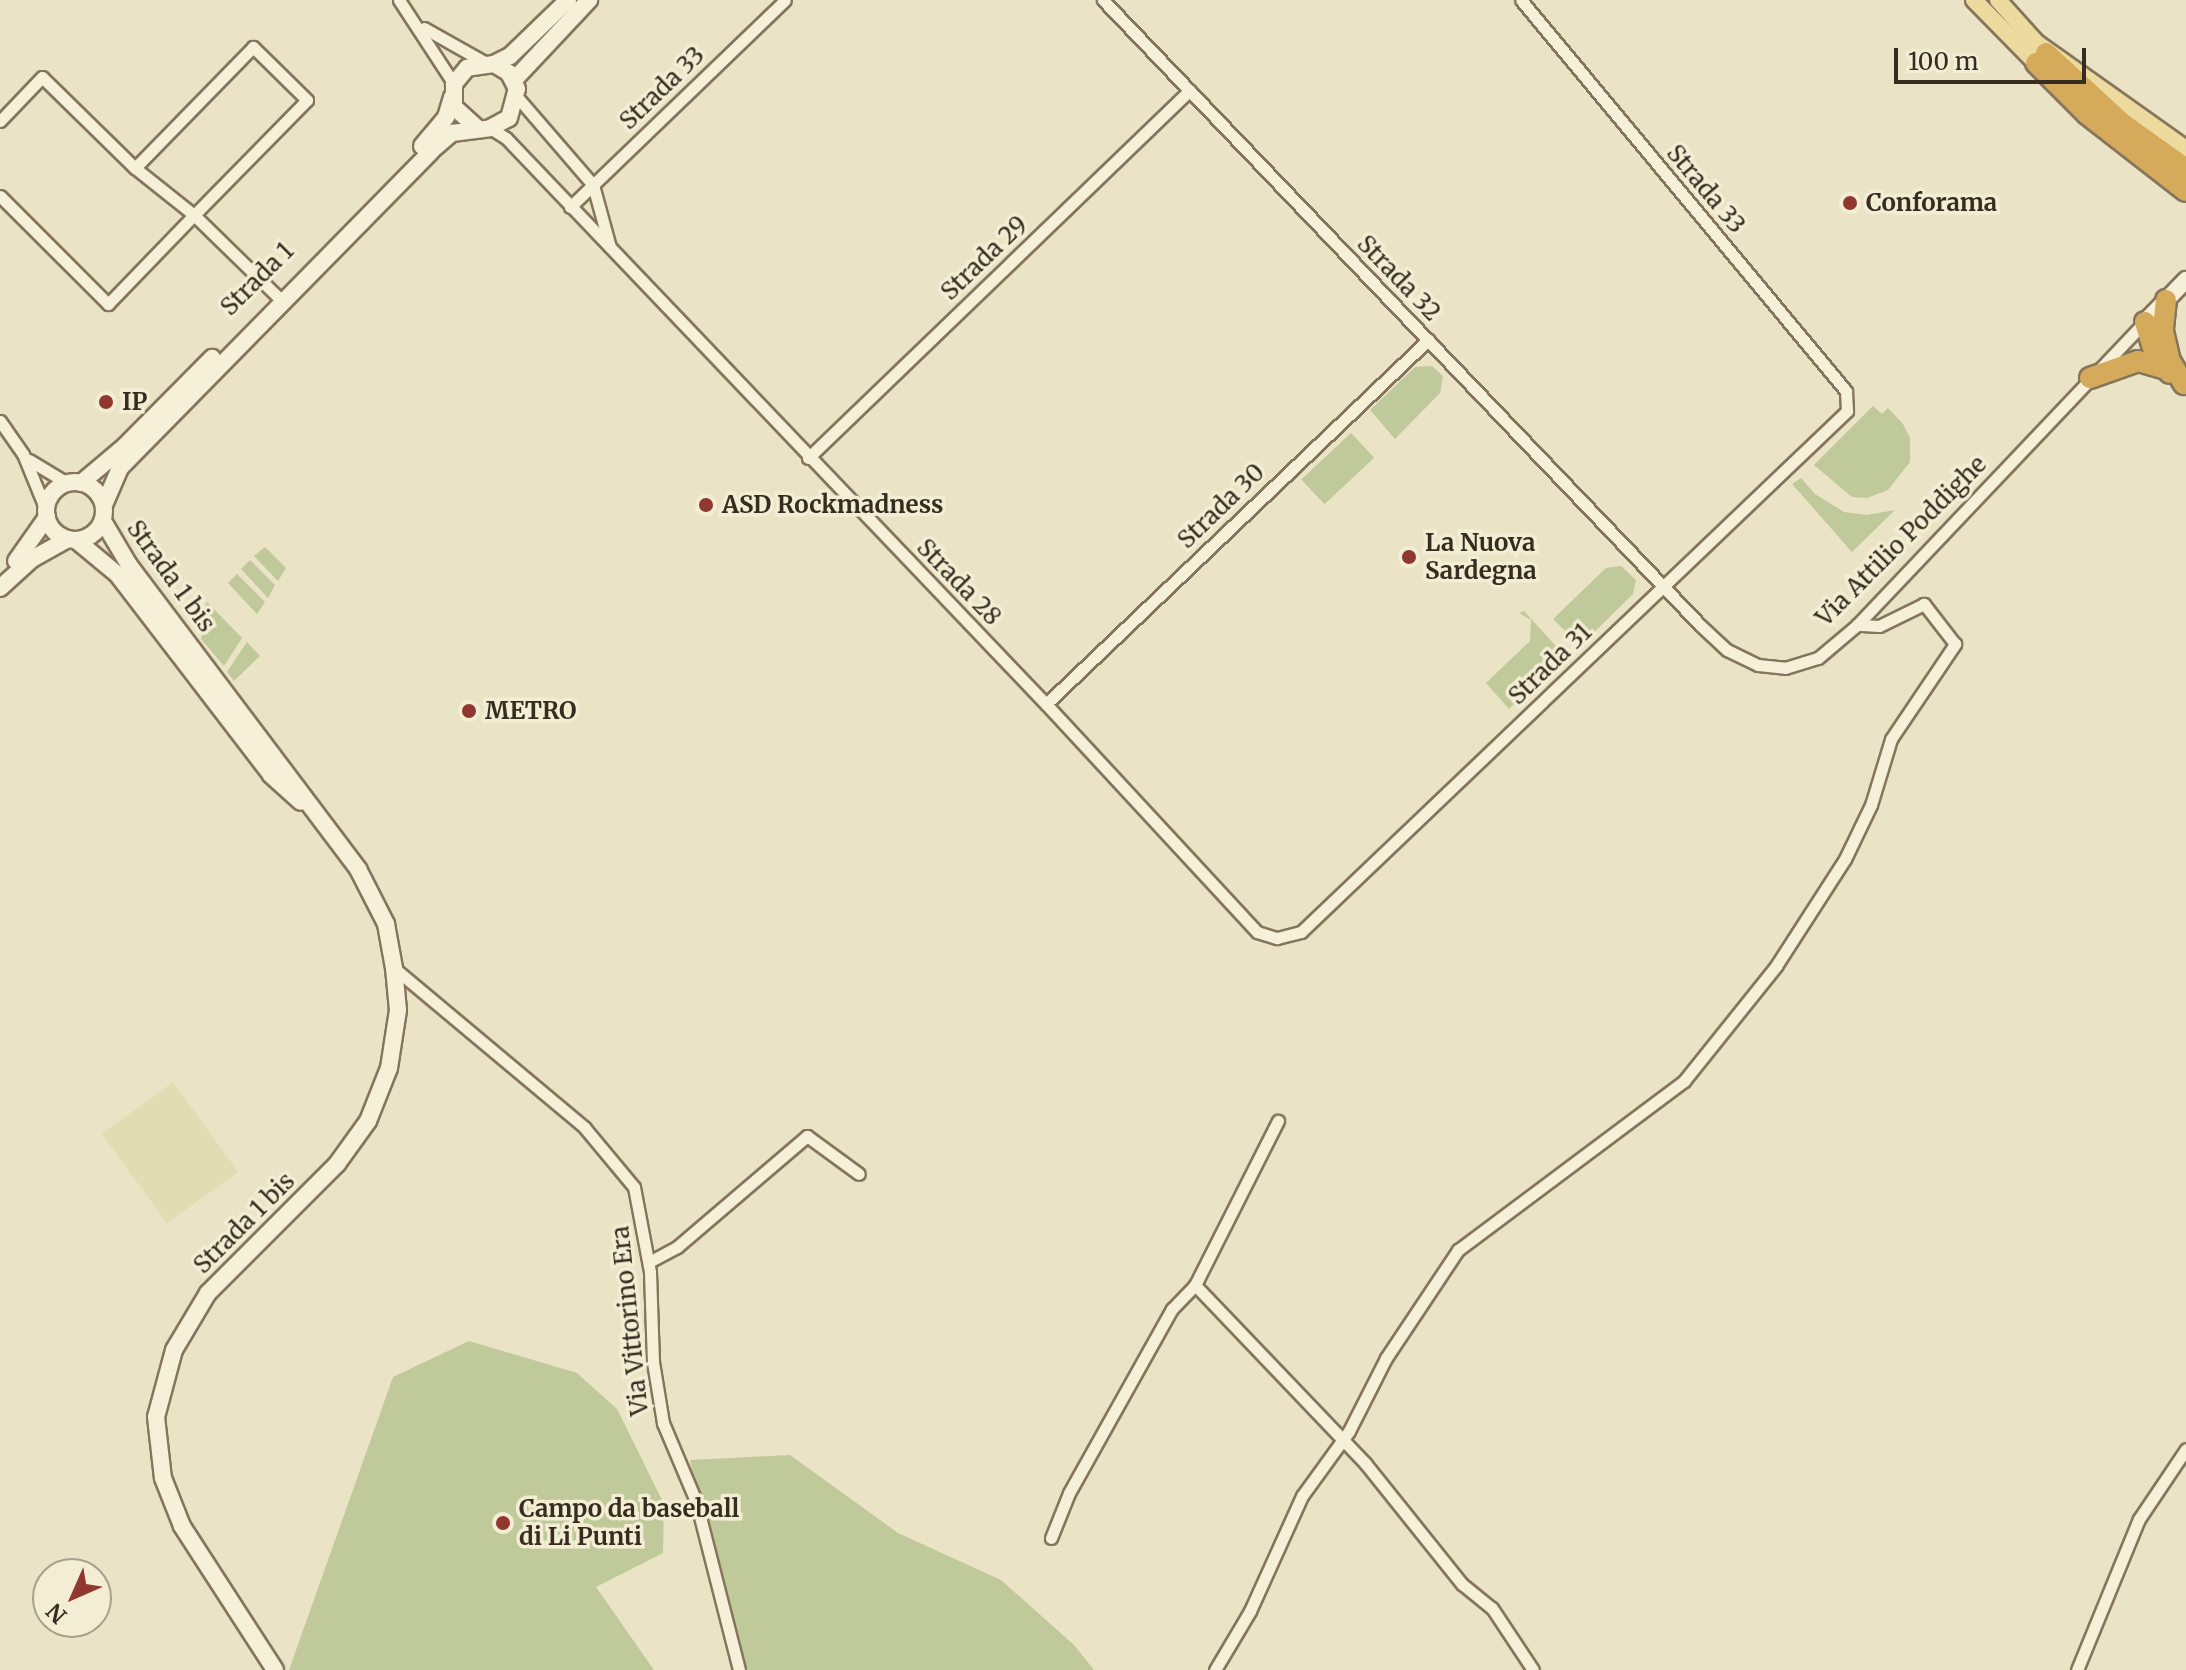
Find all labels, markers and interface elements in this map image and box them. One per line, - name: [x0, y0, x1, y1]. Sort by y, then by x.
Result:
- scale bar: [1898, 32, 2090, 82]
- street label: Strada 33: [614, 41, 710, 135]
- text: 100 m: [1908, 46, 1978, 77]
- street label: Strada 33: [1661, 139, 1751, 239]
- place label: Conforama: [1866, 189, 1997, 217]
- marker: Conforama: [1841, 194, 1859, 212]
- street label: Strada 29: [935, 210, 1033, 306]
- street label: Strada 32: [1351, 229, 1447, 327]
- street label: Strada 1: [215, 237, 299, 321]
- place label: IP: [122, 388, 147, 416]
- marker: IP: [97, 393, 115, 411]
- street label: Via Attilio Poddighe: [1810, 450, 1992, 632]
- street label: Strada 30: [1172, 458, 1270, 554]
- place label: ASD Rockmadness: [722, 491, 943, 519]
- marker: ASD Rockmadness: [697, 496, 715, 514]
- street label: Strada 1 bis: [121, 515, 221, 637]
- place label: La Nuova Sardegna: [1425, 529, 1537, 585]
- street label: Strada 28: [911, 533, 1007, 631]
- marker: La Nuova Sardegna: [1400, 548, 1418, 566]
- street label: Strada 31: [1503, 618, 1597, 710]
- place label: METRO: [485, 697, 577, 725]
- marker: METRO: [460, 702, 478, 720]
- street label: Strada 1 bis: [188, 1167, 300, 1279]
- street label: Via Vittorino Era: [606, 1225, 654, 1417]
- place label: Campo da baseball di Li Punti: [519, 1495, 739, 1551]
- marker: Campo da baseball di Li Punti: [494, 1514, 512, 1532]
- north arrow: [32, 1558, 112, 1638]
- text: N: [40, 1598, 72, 1630]

